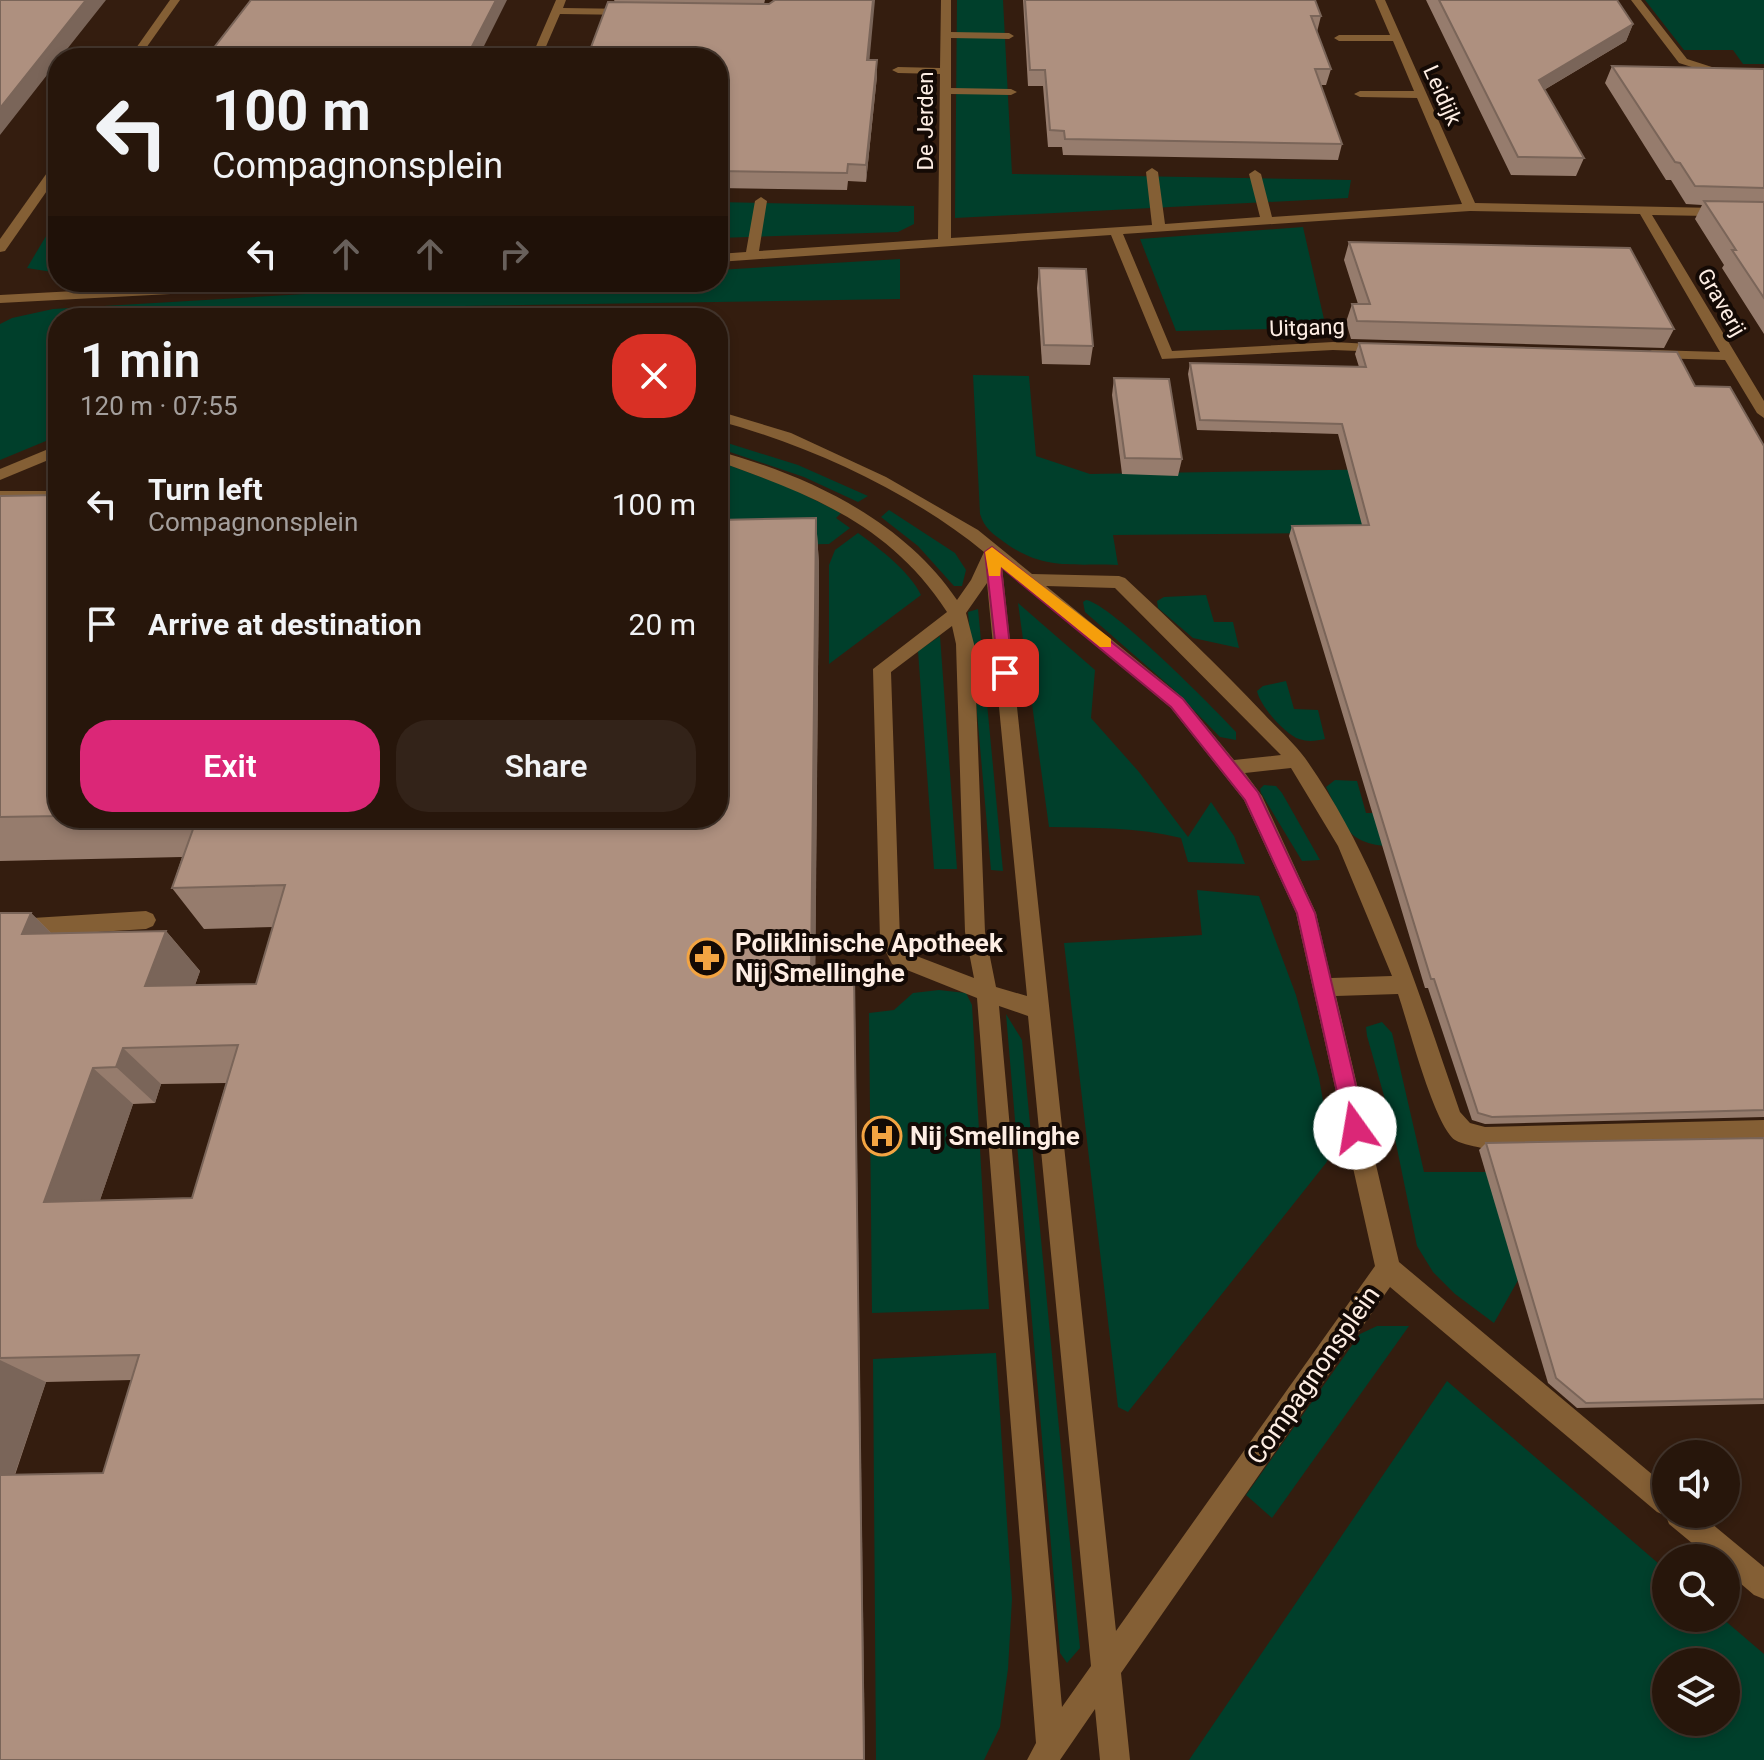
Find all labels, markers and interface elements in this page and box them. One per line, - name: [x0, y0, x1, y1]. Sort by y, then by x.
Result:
- street label: Leidijk: [1418, 61, 1467, 130]
- street label: De Jerden: [913, 72, 938, 170]
- text: 100 m: [212, 78, 371, 144]
- icon: left: [80, 80, 184, 184]
- text: Compagnonsplein: [212, 145, 503, 187]
- icon: left: [240, 232, 284, 276]
- icon: ahead: [324, 232, 368, 276]
- icon: ahead: [408, 232, 452, 276]
- icon: right: [492, 232, 536, 276]
- street label: Graverij: [1692, 264, 1751, 341]
- street label: Uitgang: [1269, 314, 1345, 341]
- text: 1 min: [80, 332, 200, 389]
- button: close: [612, 334, 696, 418]
- text: 120 m · 07:55: [80, 391, 238, 421]
- text: Turn left: [148, 472, 263, 507]
- icon: left: [80, 482, 124, 526]
- text: 100 m: [612, 487, 696, 522]
- text: Compagnonsplein: [148, 507, 358, 537]
- icon: arrive: [80, 602, 124, 646]
- text: Arrive at destination: [148, 607, 422, 642]
- text: 20 m: [629, 607, 696, 642]
- pin: [971, 639, 1039, 707]
- icon: arrive: [983, 651, 1027, 695]
- button: Exit: [80, 720, 380, 812]
- button: Share: [396, 720, 696, 812]
- place label: Poliklinische Apotheek Nij Smellinghe: [735, 928, 1004, 988]
- pharmacy icon: Poliklinische Apotheek Nij Smellinghe: [686, 937, 728, 979]
- position arrow: [1313, 1086, 1397, 1170]
- hospital icon: Nij Smellinghe: [861, 1115, 903, 1157]
- place label: Nij Smellinghe: [910, 1121, 1080, 1151]
- street label: Compagnonsplein: [1240, 1280, 1386, 1470]
- map controls: [1652, 1440, 1740, 1736]
- button: sound: [1652, 1440, 1740, 1528]
- button: search: [1652, 1544, 1740, 1632]
- button: layers: [1652, 1648, 1740, 1736]

